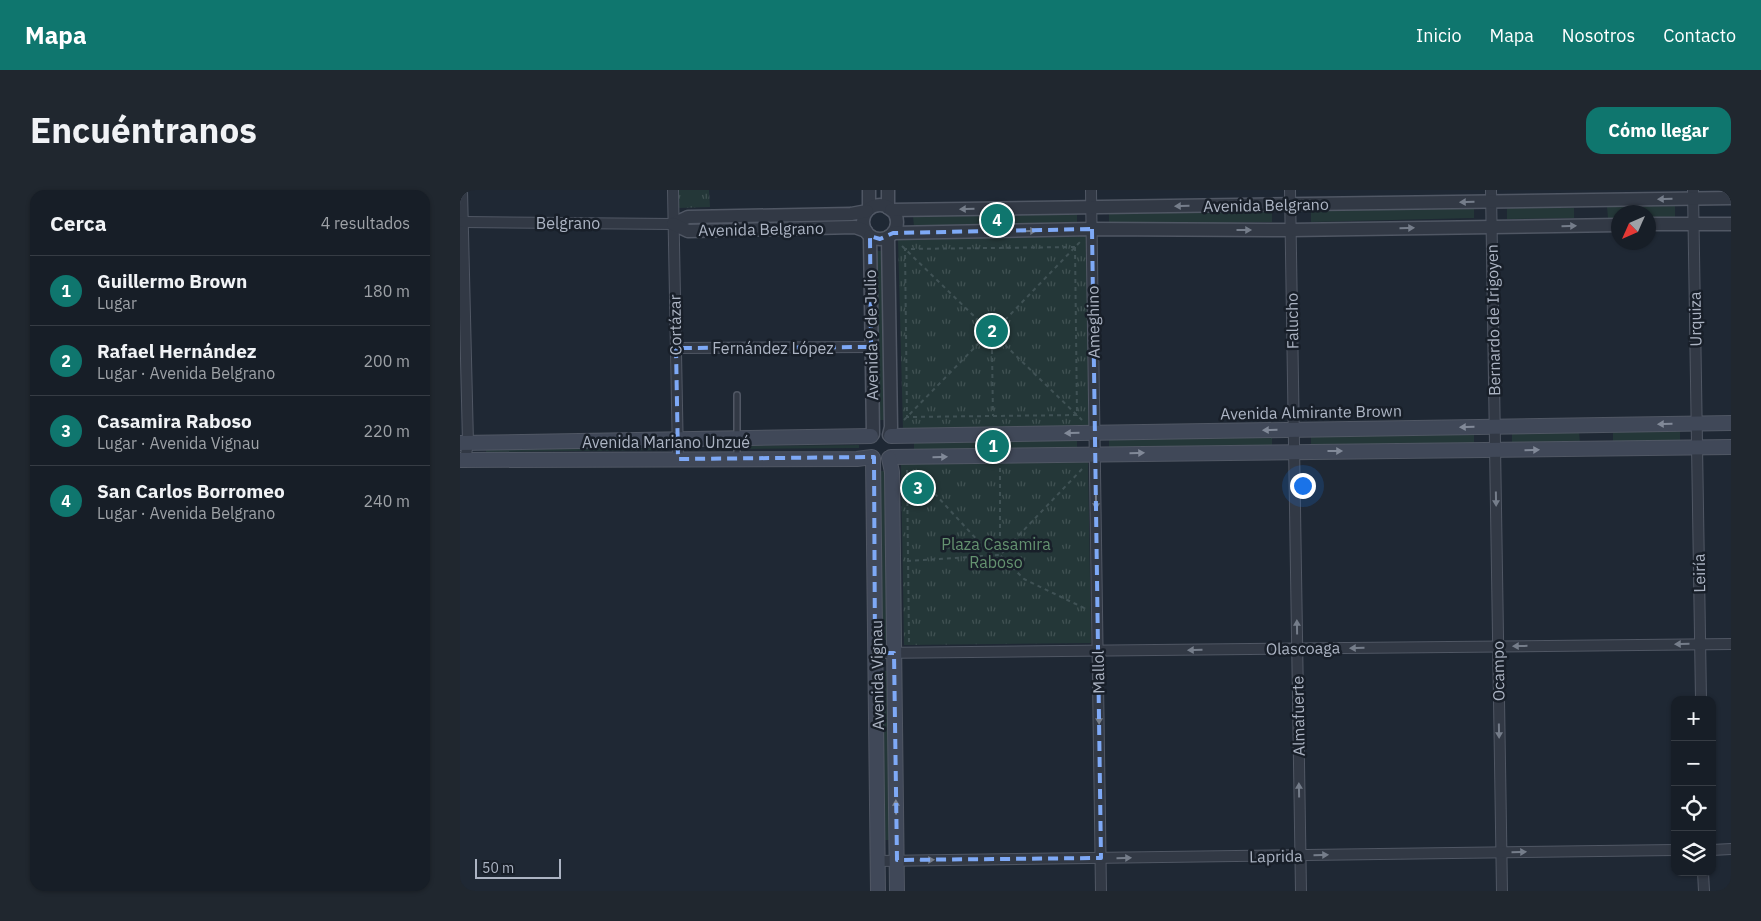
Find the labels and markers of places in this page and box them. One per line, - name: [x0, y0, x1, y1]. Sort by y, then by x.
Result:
- pin: 4: [981, 201, 1013, 239]
- pin: 2: [976, 312, 1008, 350]
- pin: 1: [977, 427, 1009, 465]
- pin: 3: [902, 469, 934, 507]

